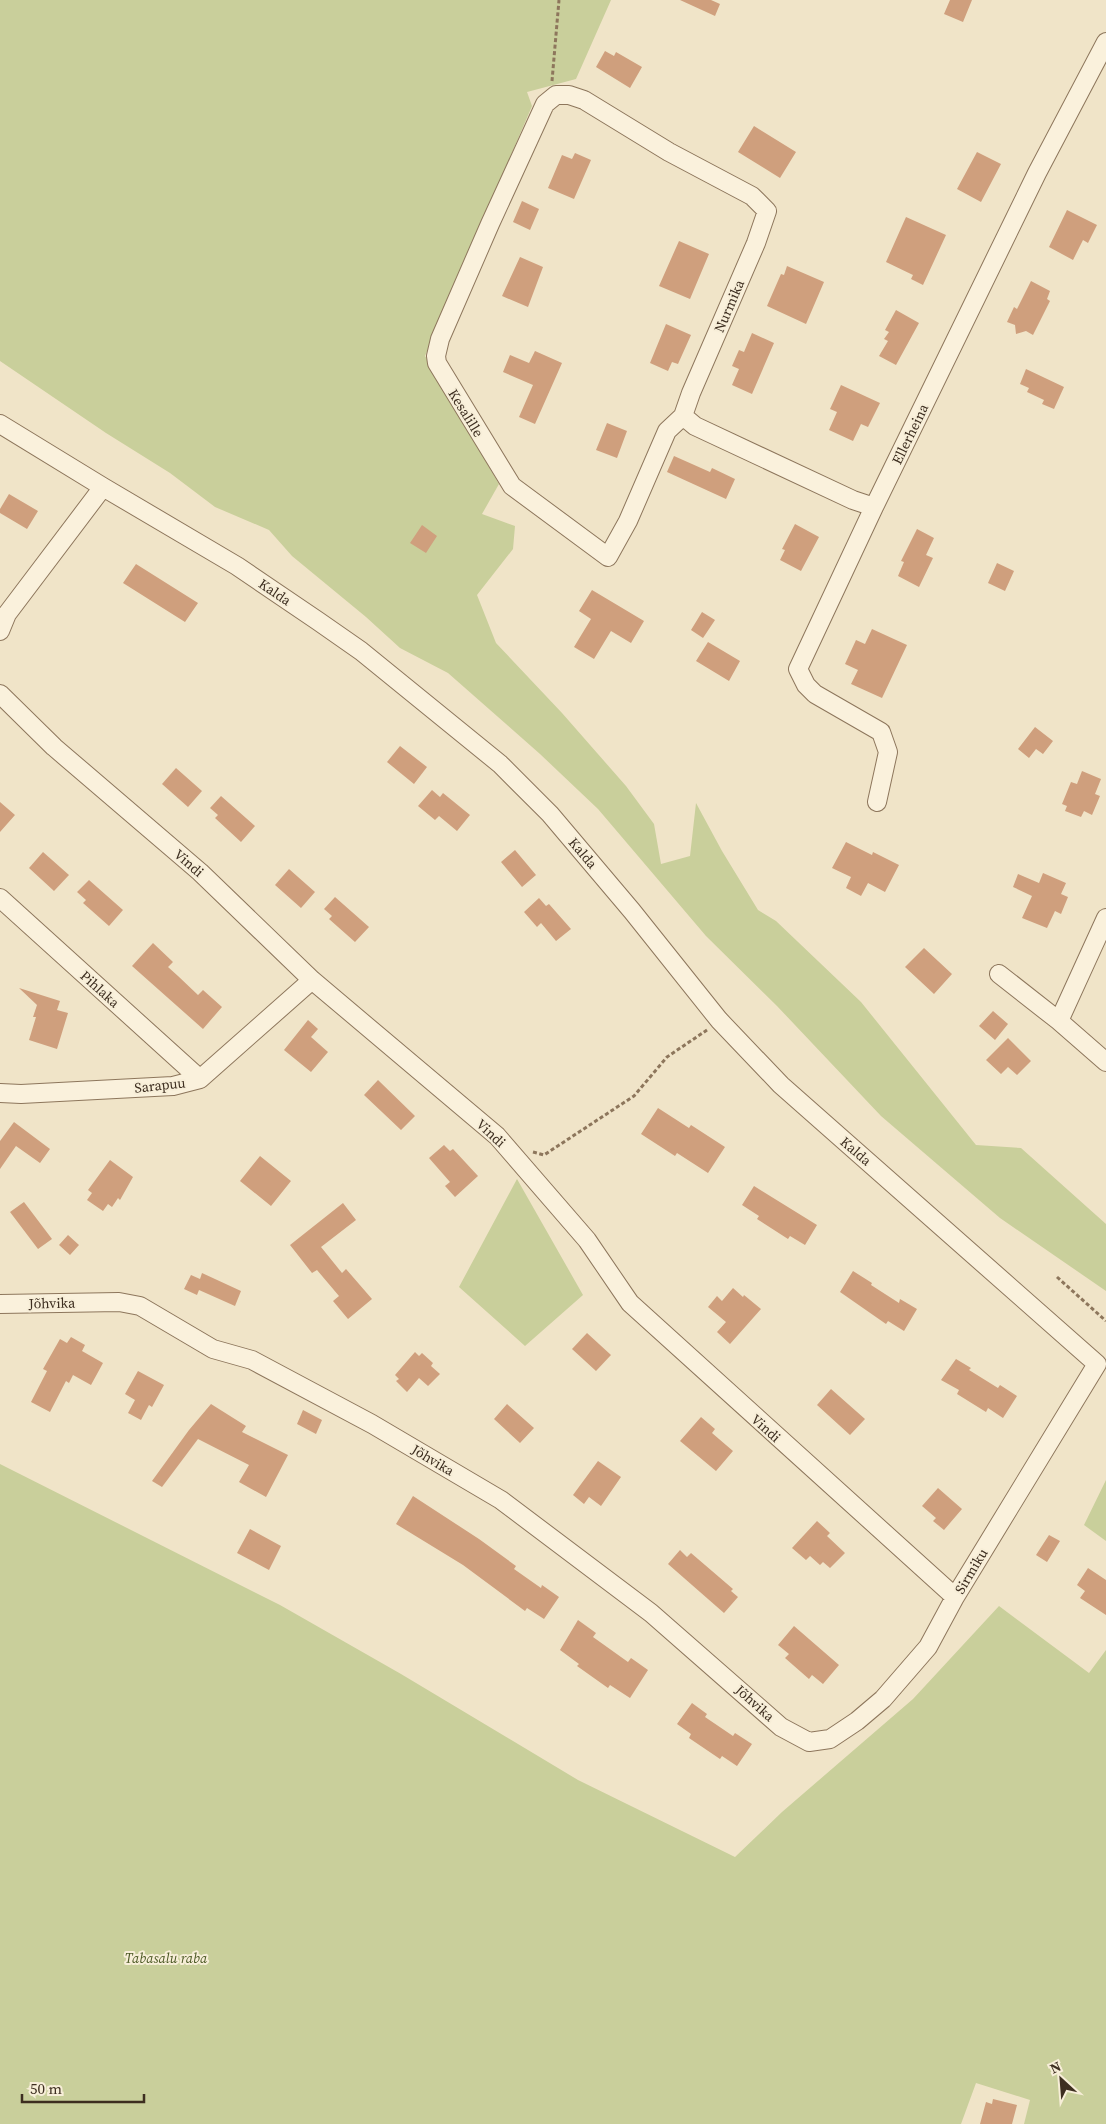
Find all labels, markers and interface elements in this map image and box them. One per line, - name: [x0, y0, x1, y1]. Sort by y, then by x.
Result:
- street label: Nurmika: [709, 276, 749, 336]
- street label: Kesalille: [443, 385, 489, 441]
- street label: Ellerheina: [887, 400, 934, 468]
- street label: Kalda: [255, 574, 296, 611]
- street label: Kalda: [564, 833, 603, 874]
- street label: Vindi: [170, 844, 208, 882]
- street label: Pihlaka: [76, 966, 125, 1013]
- street label: Sarapuu: [134, 1072, 186, 1098]
- street label: Vindi: [472, 1114, 510, 1152]
- street label: Kalda: [836, 1132, 877, 1171]
- street label: Jõhvika: [28, 1293, 76, 1313]
- street label: Vindi: [747, 1409, 785, 1447]
- street label: Jõhvika: [407, 1439, 459, 1481]
- street label: Sirmiku: [950, 1544, 992, 1598]
- street label: Jõhvika: [730, 1679, 780, 1727]
- park label: Tabasalu raba: [125, 1948, 208, 1968]
- north arrow: [1036, 2054, 1086, 2104]
- text: N: [1046, 2056, 1064, 2079]
- scale bar: [22, 2072, 145, 2104]
- text: 50 m: [30, 2078, 62, 2099]

